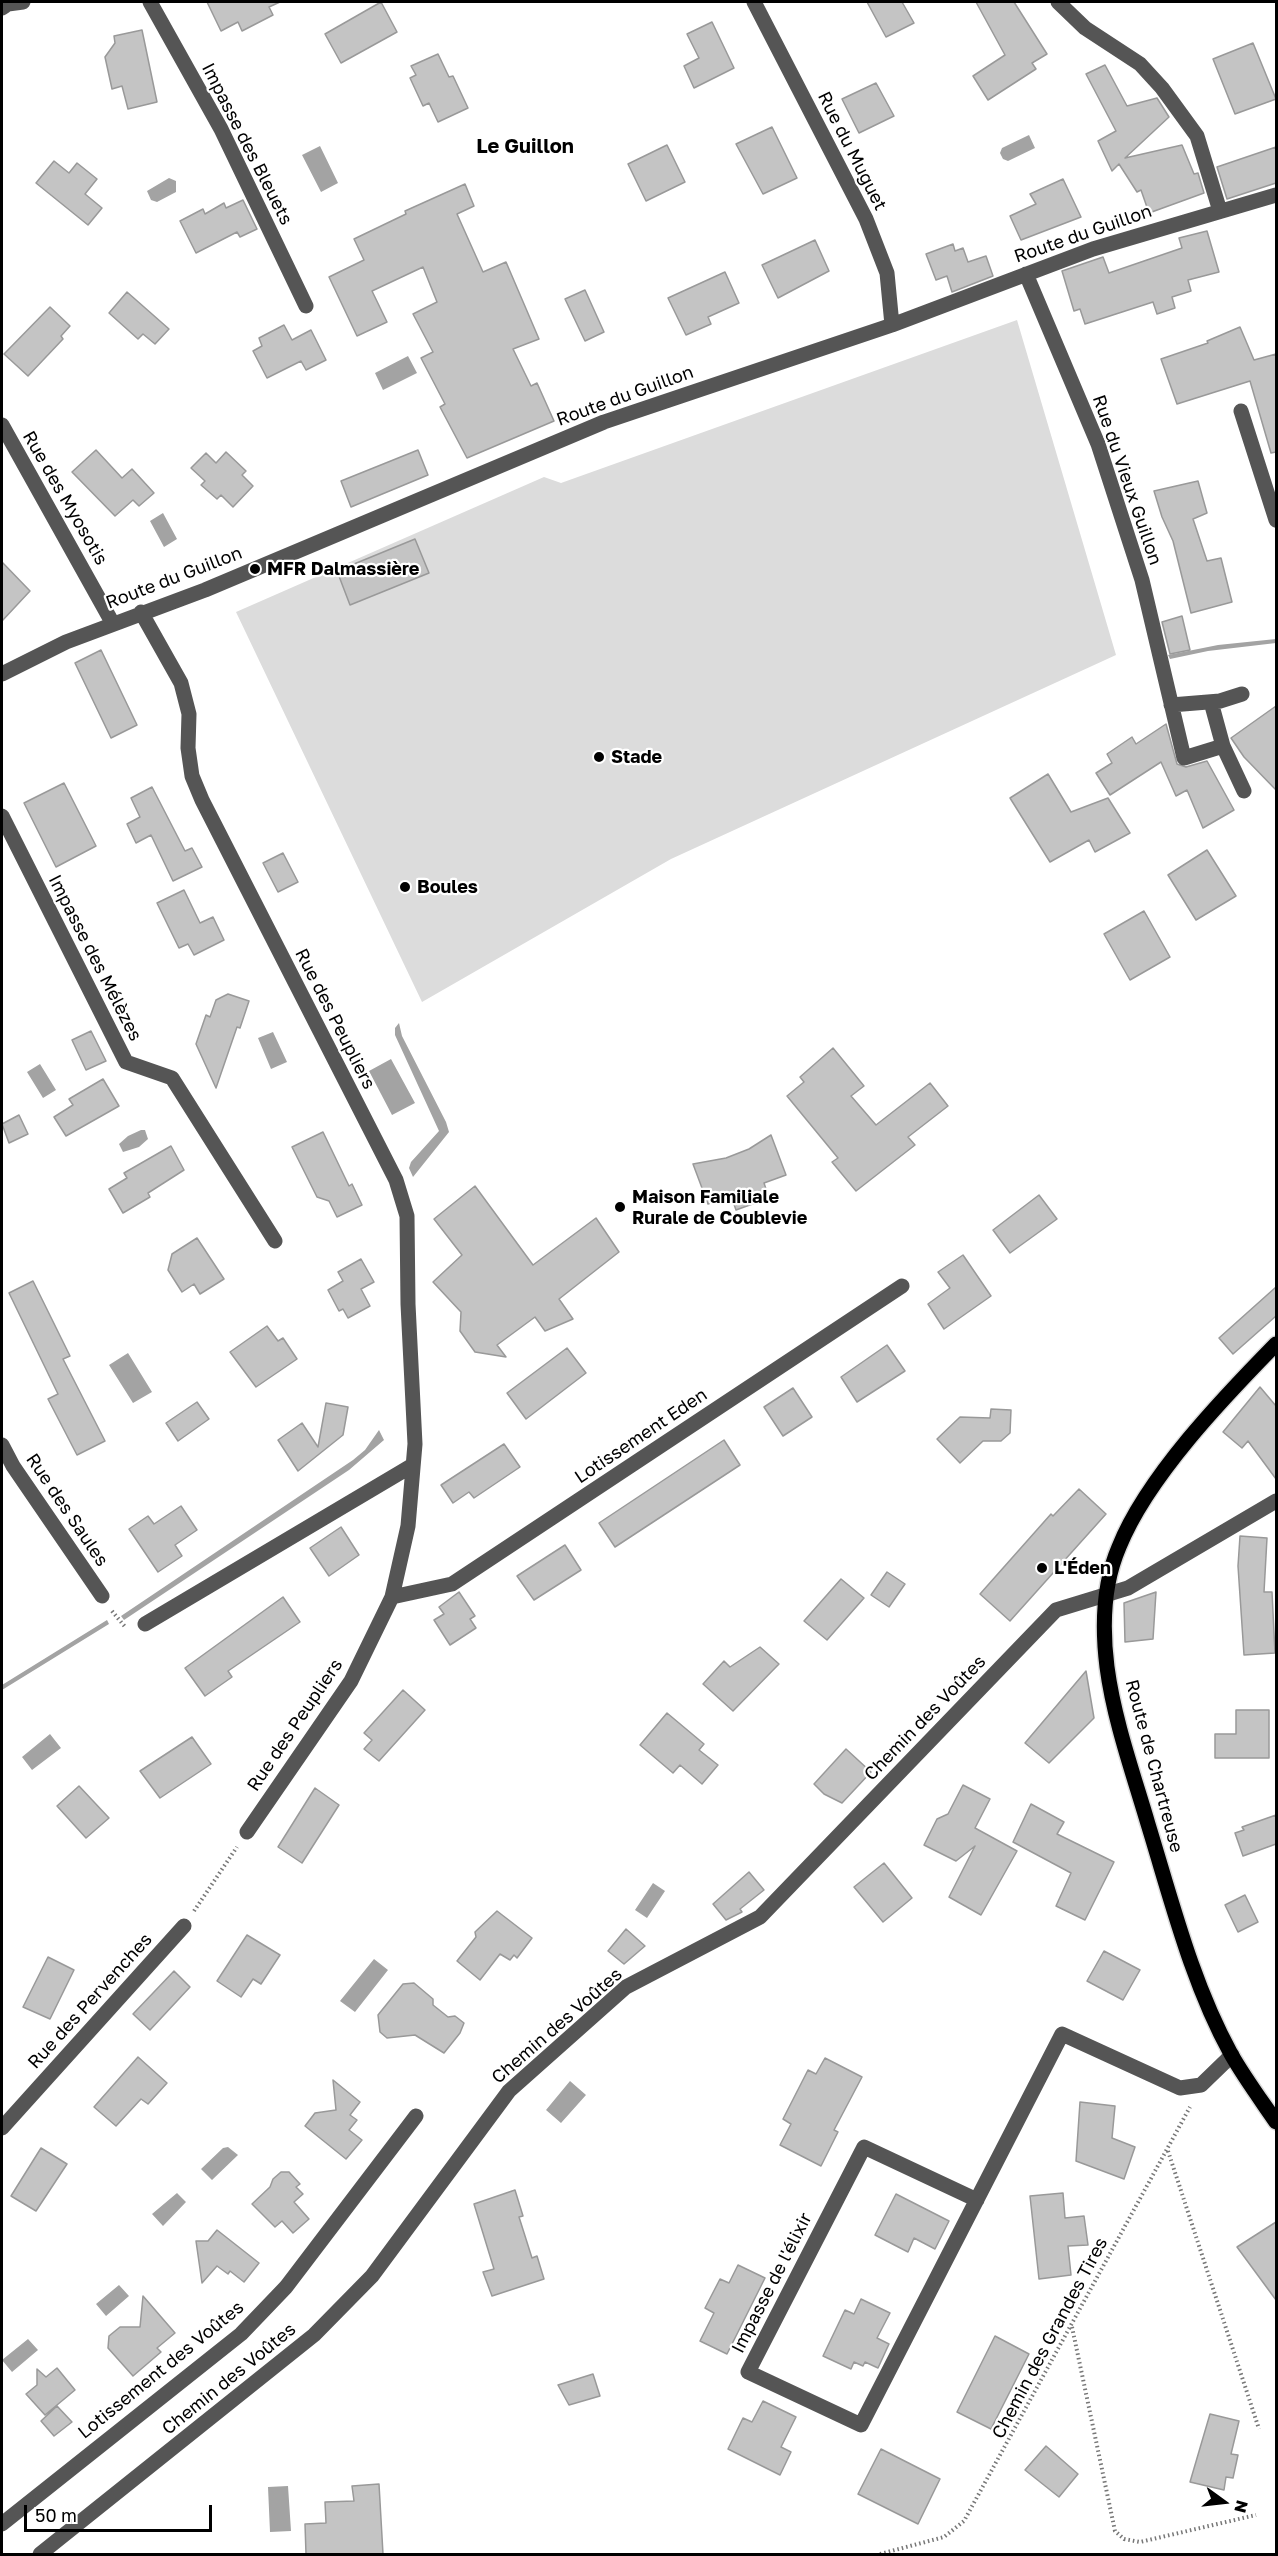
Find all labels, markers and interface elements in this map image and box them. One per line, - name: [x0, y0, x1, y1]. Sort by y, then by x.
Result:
- street label: Impasse des Bleuets: [197, 60, 297, 228]
- street label: Rue du Muguet: [813, 88, 891, 214]
- district label: Le Guillon: [476, 135, 574, 159]
- street label: Route du Guillon: [1011, 200, 1155, 268]
- street label: Route du Guillon: [554, 361, 696, 431]
- street label: Rue du Vieux Guillon: [1088, 392, 1166, 568]
- street label: Rue des Myosotis: [18, 427, 112, 569]
- street label: Route du Guillon: [103, 542, 245, 614]
- place label: MFR Dalmassière: [267, 558, 419, 580]
- marker: MFR Dalmassière: [248, 562, 262, 576]
- place label: Stade: [611, 746, 662, 768]
- marker: Stade: [592, 750, 606, 764]
- street label: Impasse des Mélèzes: [44, 871, 146, 1045]
- place label: Boules: [417, 876, 478, 898]
- marker: Boules: [398, 880, 412, 894]
- street label: Rue des Peupliers: [290, 945, 380, 1093]
- place label: Maison Familiale Rurale de Coublevie: [632, 1186, 807, 1228]
- marker: Maison Familiale Rurale de Coublevie: [613, 1200, 627, 1214]
- street label: Lotissement Eden: [571, 1384, 711, 1488]
- street label: Rue des Saules: [21, 1449, 113, 1571]
- place label: L'Éden: [1054, 1557, 1111, 1579]
- marker: L'Éden: [1035, 1561, 1049, 1575]
- street label: Chemin des Voûtes: [860, 1651, 990, 1785]
- street label: Rue des Peupliers: [243, 1655, 347, 1795]
- street label: Route de Chartreuse: [1121, 1677, 1187, 1855]
- street label: Rue des Pervenches: [23, 1929, 157, 2073]
- street label: Chemin des Voûtes: [487, 1964, 627, 2088]
- street label: Impasse de l'élixir: [727, 2209, 817, 2357]
- street label: Chemin des Grandes Tires: [988, 2234, 1112, 2442]
- street label: Lotissement des Voûtes: [74, 2297, 248, 2443]
- street label: Chemin des Voûtes: [158, 2319, 300, 2439]
- north arrow: [1194, 2472, 1254, 2532]
- scale bar: [27, 2493, 214, 2531]
- text: N: [1230, 2498, 1253, 2515]
- text: 50 m: [35, 2504, 77, 2526]

